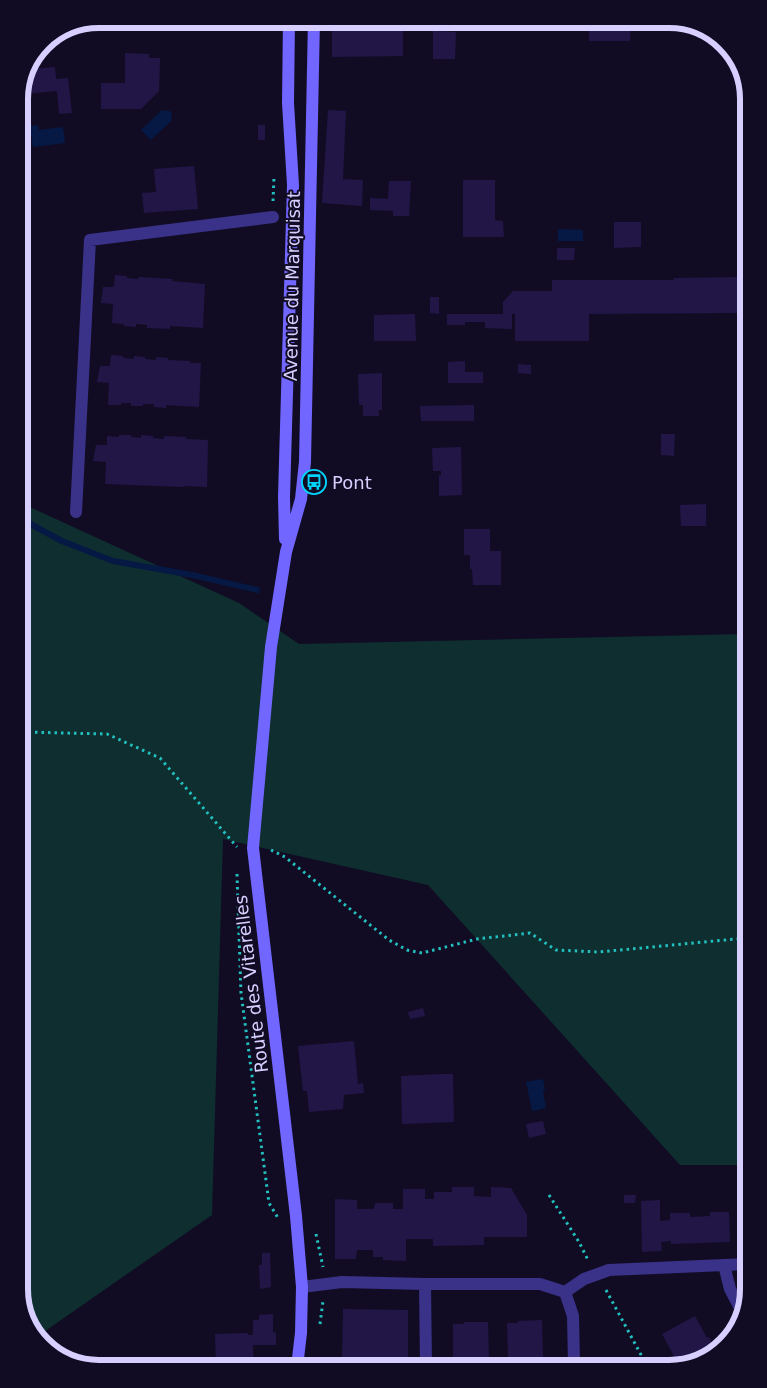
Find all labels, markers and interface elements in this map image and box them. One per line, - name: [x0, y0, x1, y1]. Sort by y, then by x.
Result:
- street label: Avenue du Marquisat: [280, 191, 304, 381]
- bus stop icon: Pont: [301, 469, 327, 495]
- place label: Pont: [332, 472, 372, 493]
- street label: Route des Vitarelles: [230, 894, 272, 1074]

